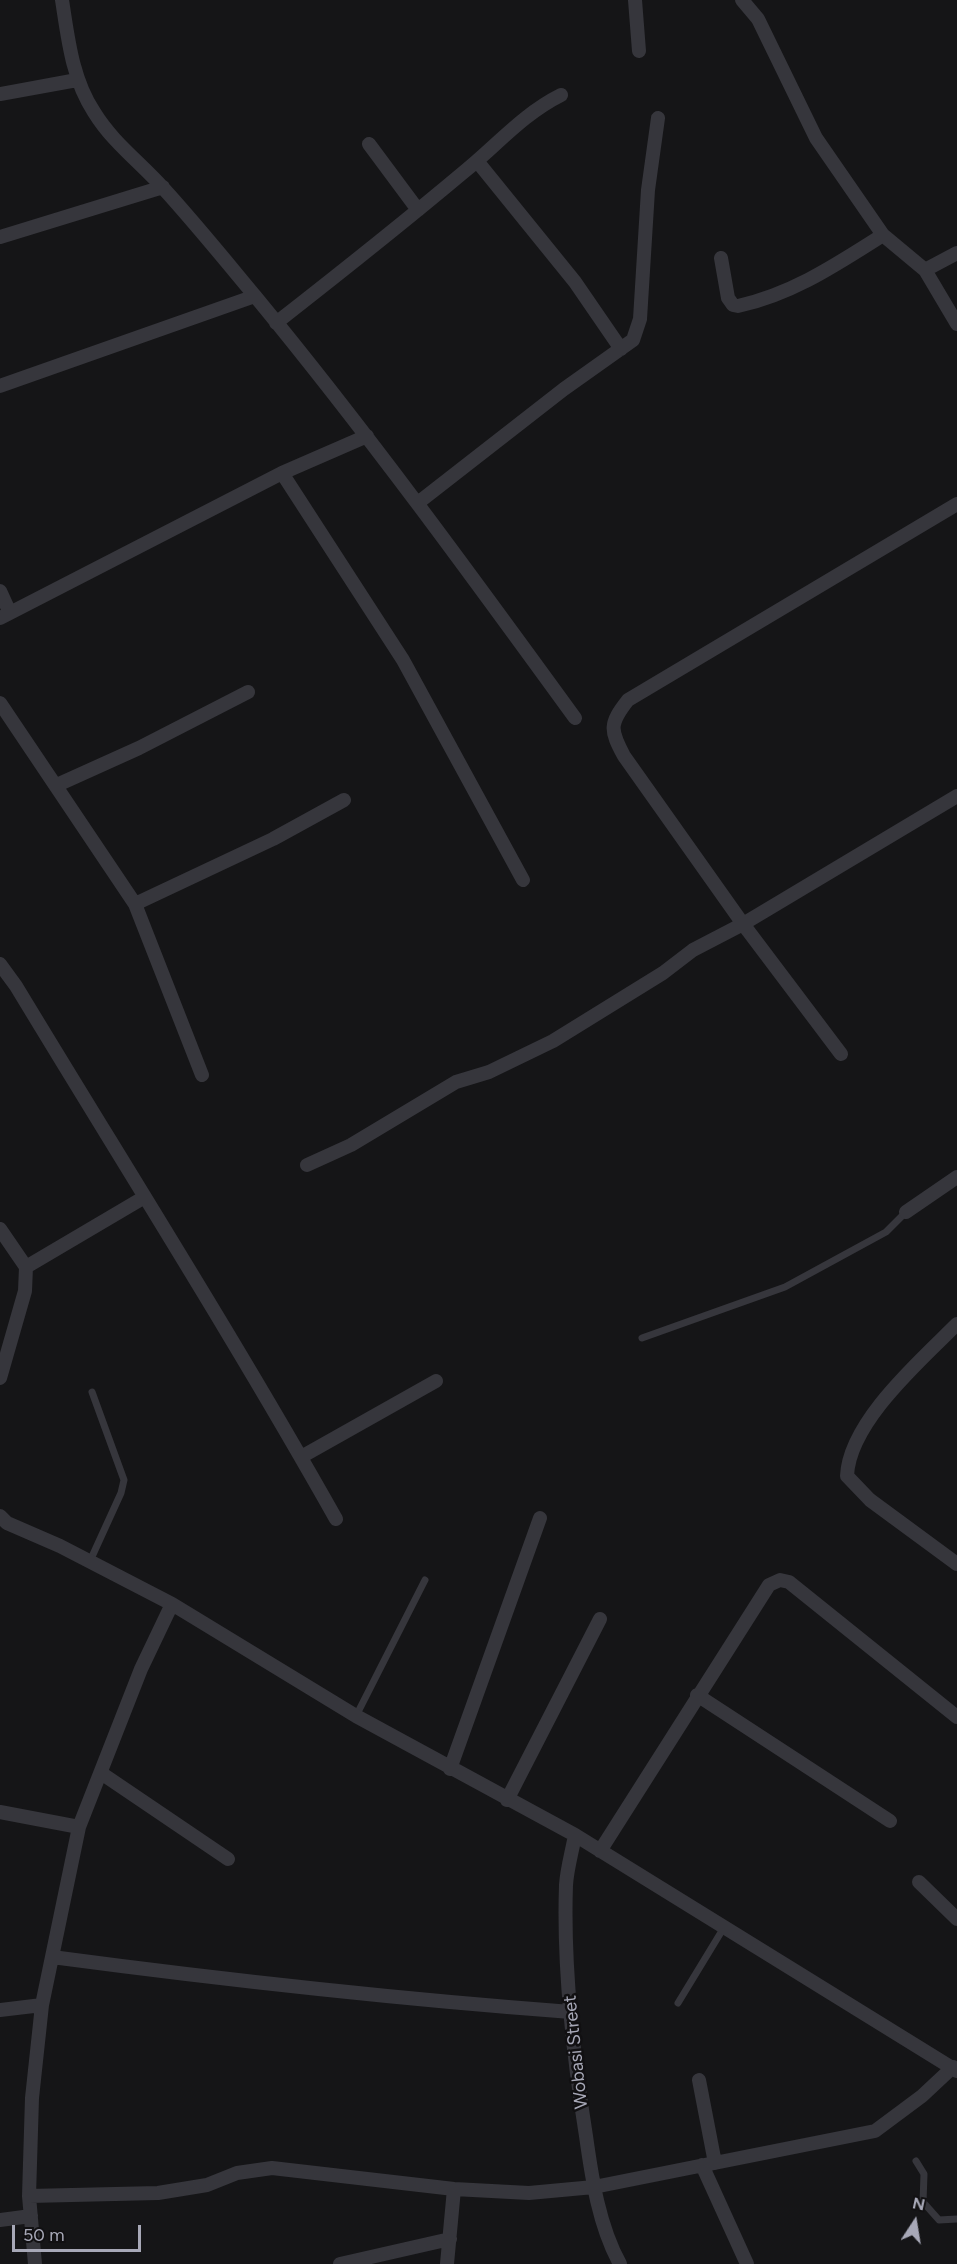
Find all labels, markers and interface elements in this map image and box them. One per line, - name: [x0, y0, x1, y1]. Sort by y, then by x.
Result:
- street label: Wobasi Street: [559, 1994, 593, 2110]
- north arrow: [885, 2192, 945, 2252]
- text: N: [911, 2193, 927, 2214]
- scale bar: [15, 2213, 144, 2251]
- text: 50 m: [23, 2224, 65, 2246]

